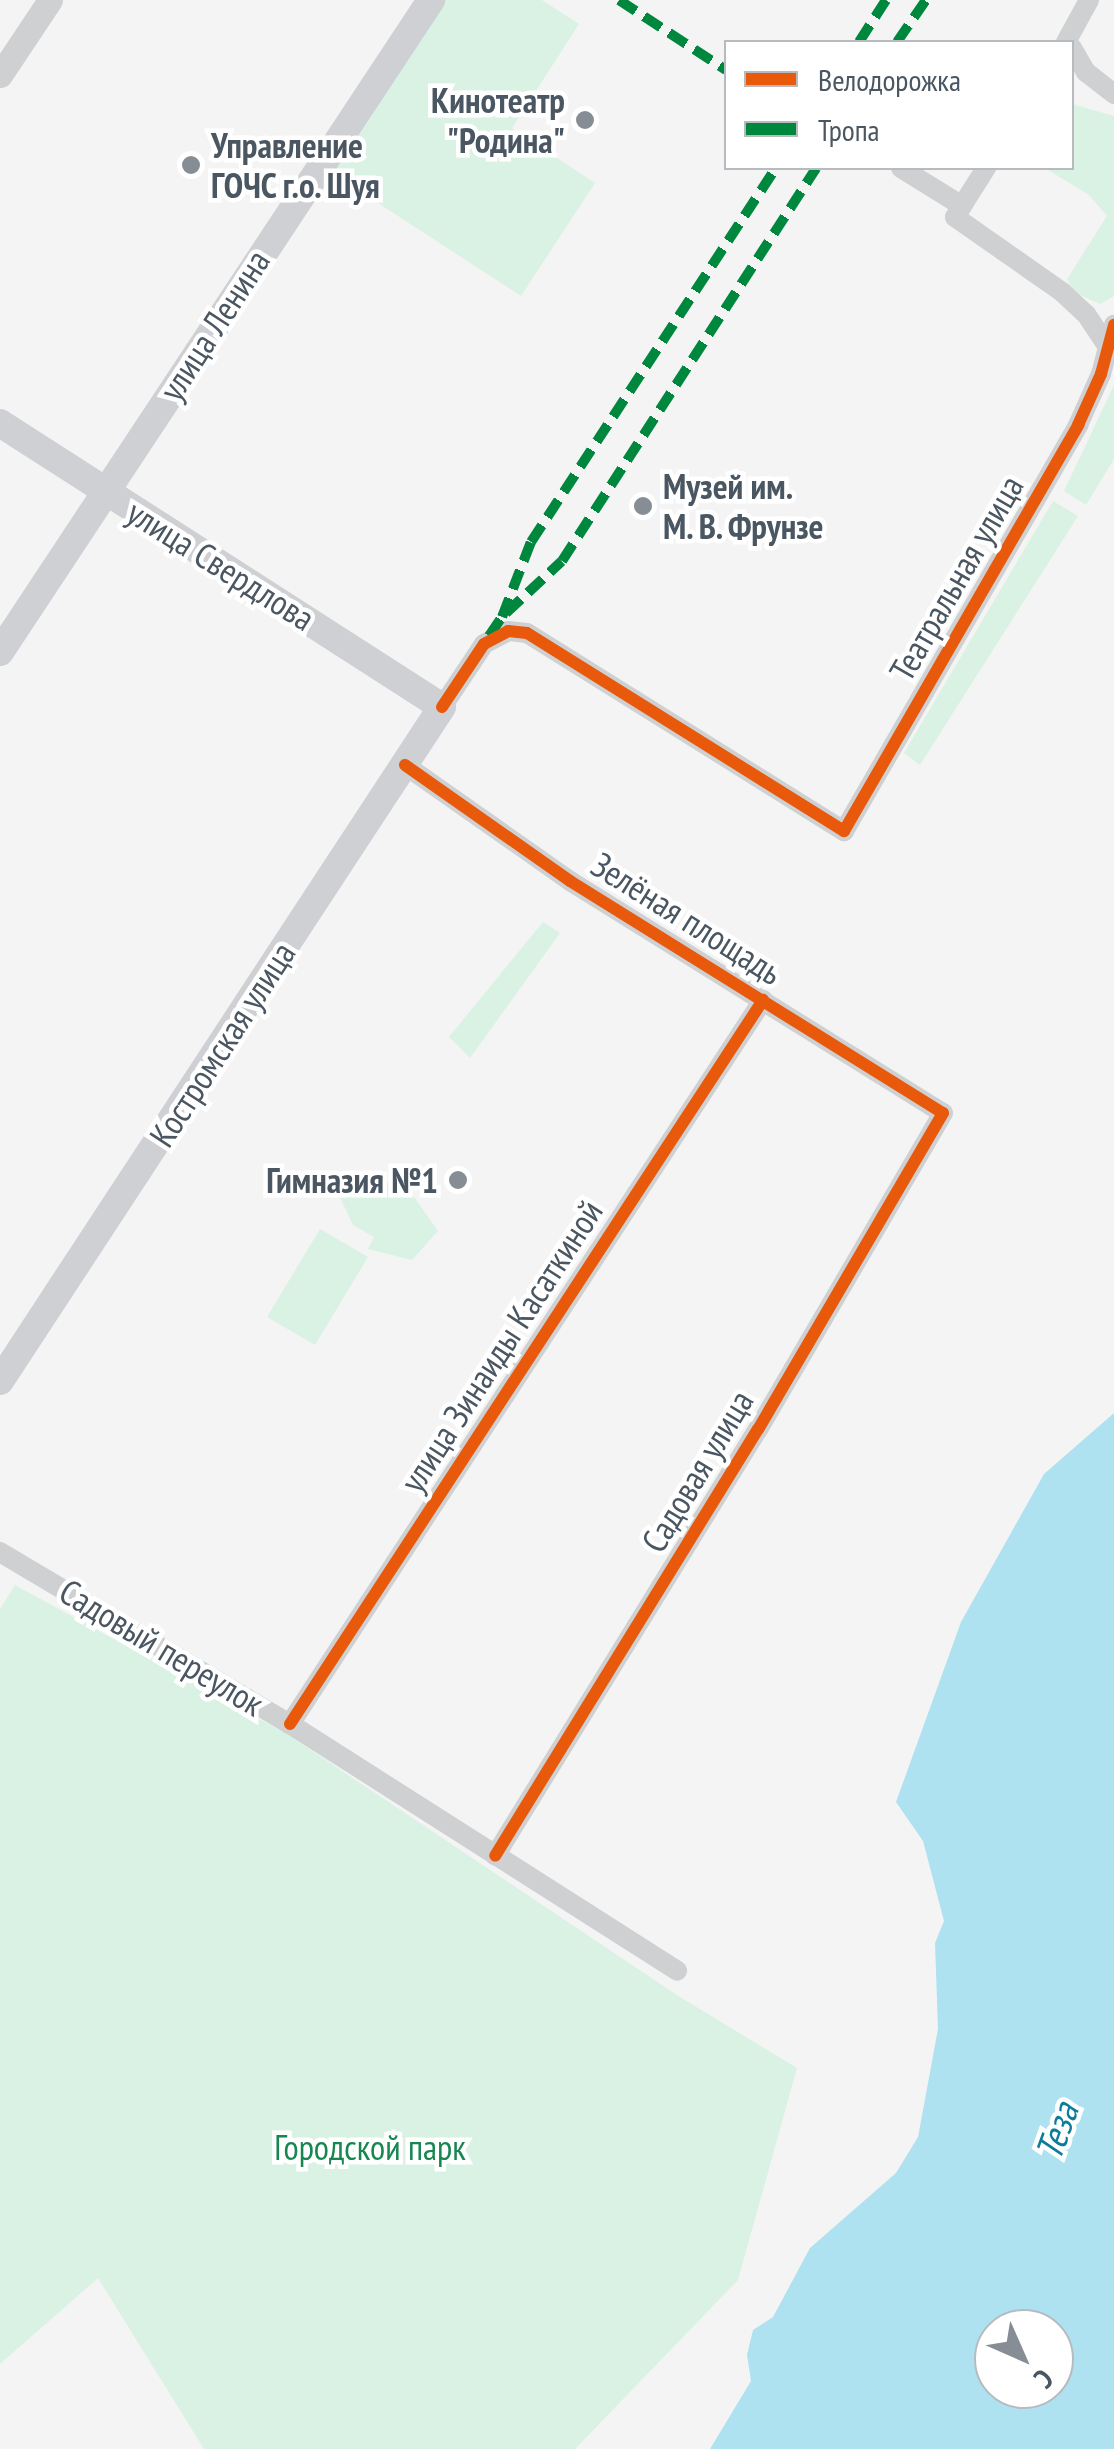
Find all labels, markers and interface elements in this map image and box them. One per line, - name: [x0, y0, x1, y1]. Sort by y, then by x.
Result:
- legend: [724, 40, 1074, 170]
- text: Велодорожка: [818, 60, 961, 99]
- place label: Кинотеатр "Родина": [431, 79, 565, 161]
- marker: Кинотеатр "Родина": [574, 109, 596, 131]
- text: Тропа: [818, 110, 880, 149]
- place label: Управление ГОЧС г.о. Шуя: [211, 124, 383, 206]
- marker: Управление ГОЧС г.о. Шуя: [180, 154, 202, 176]
- street label: улица Ленина: [150, 242, 278, 408]
- place label: Музей им. М. В. Фрунзе: [663, 465, 828, 547]
- street label: Театральная улица: [880, 468, 1032, 688]
- street label: улица Свердлова: [120, 491, 322, 639]
- marker: Музей им. М. В. Фрунзе: [632, 495, 654, 517]
- street label: Зелёная площадь: [584, 843, 790, 993]
- street label: Костромская улица: [140, 934, 304, 1154]
- place label: Гимназия №1: [266, 1159, 438, 1201]
- marker: Гимназия №1: [447, 1169, 469, 1191]
- street label: улица Зинаиды Касаткиной: [391, 1192, 611, 1500]
- street label: Садовая улица: [632, 1382, 762, 1560]
- street label: Садовый переулок: [52, 1570, 272, 1724]
- water label: Теза: [1025, 2096, 1087, 2166]
- park label: Городской парк: [274, 2126, 466, 2168]
- north arrow: [974, 2309, 1074, 2409]
- text: С: [1027, 2362, 1062, 2397]

